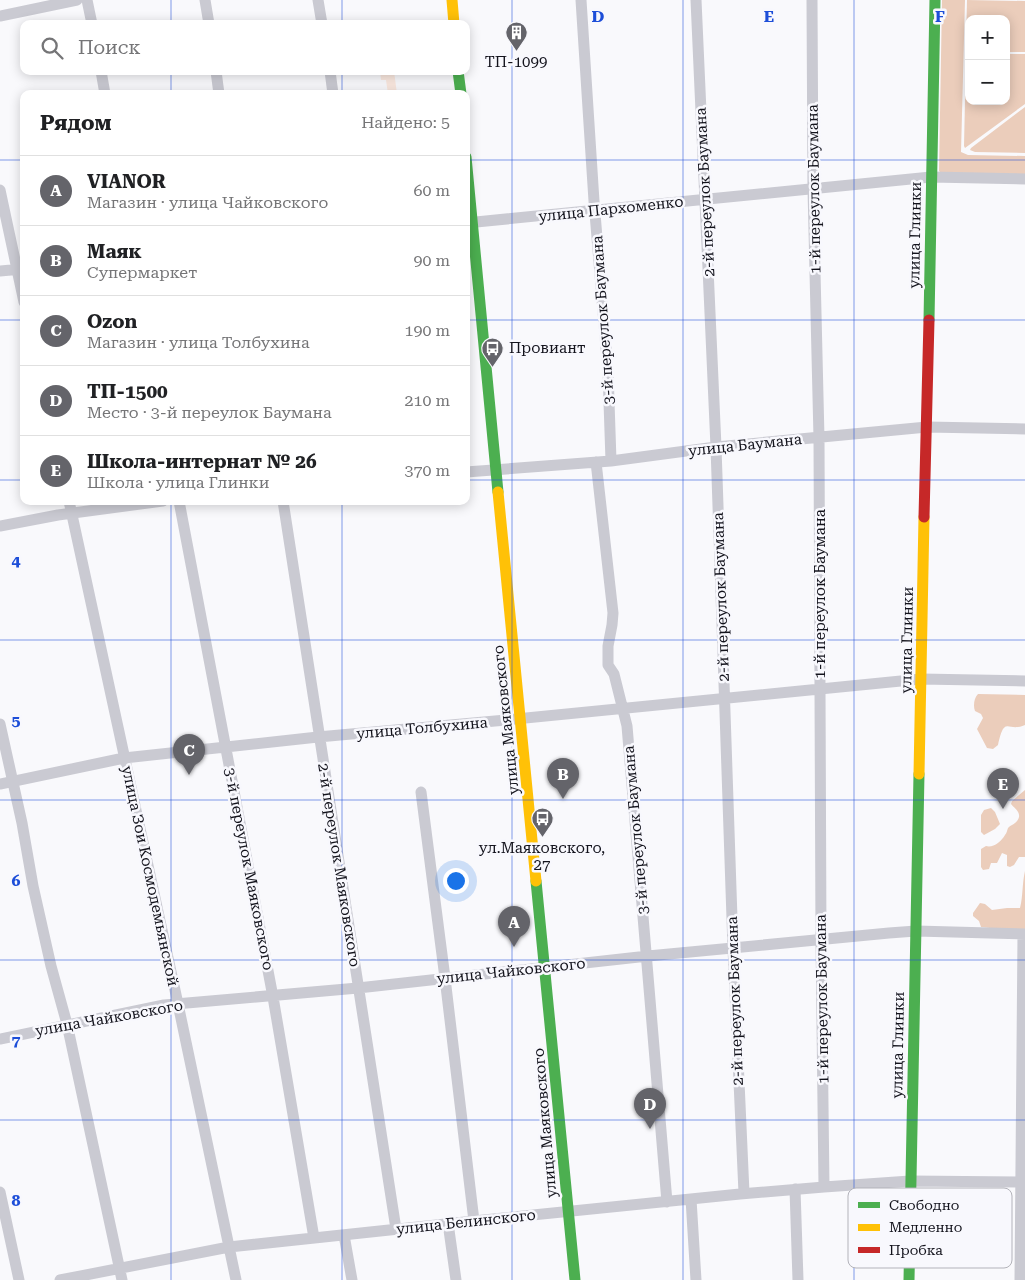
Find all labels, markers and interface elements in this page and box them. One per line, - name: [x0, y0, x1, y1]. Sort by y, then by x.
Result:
- text: D: [592, 7, 605, 26]
- text: E: [764, 7, 774, 26]
- text: F: [935, 7, 945, 26]
- map controls: [965, 15, 1010, 105]
- button: +: [965, 15, 1010, 60]
- search box: [20, 20, 470, 75]
- building icon: ТП-1099: [504, 21, 528, 52]
- icon: search: [38, 34, 66, 62]
- text: Поиск: [78, 36, 141, 59]
- place label: ТП-1099: [485, 53, 547, 71]
- button: −: [965, 60, 1010, 105]
- street label: 1-й переулок Баумана: [804, 104, 824, 274]
- street label: 2-й переулок Баумана: [692, 107, 718, 277]
- text: Рядом: [40, 111, 112, 135]
- text: Найдено: 5: [361, 113, 450, 132]
- text: VIANOR: [87, 170, 166, 193]
- text: A: [50, 181, 62, 200]
- text: 60 m: [413, 181, 450, 200]
- street label: улица Глинки: [905, 182, 925, 288]
- street label: улица Пархоменко: [538, 192, 684, 226]
- text: Магазин · улица Чайковского: [87, 193, 328, 212]
- street label: 3-й переулок Баумана: [588, 235, 618, 405]
- text: Маяк: [87, 240, 142, 263]
- text: B: [50, 251, 62, 270]
- text: 90 m: [413, 251, 450, 270]
- text: Супермаркет: [87, 263, 197, 282]
- text: Ozon: [87, 310, 137, 333]
- text: C: [50, 321, 62, 340]
- text: 190 m: [404, 321, 450, 340]
- text: Магазин · улица Толбухина: [87, 333, 310, 352]
- bus stop icon: Провиант: [481, 336, 505, 367]
- place label: Провиант: [509, 339, 585, 357]
- text: ТП-1500: [87, 380, 168, 403]
- text: D: [50, 391, 62, 410]
- text: 210 m: [404, 391, 450, 410]
- text: Место · 3-й переулок Баумана: [87, 403, 332, 422]
- street label: улица Баумана: [687, 430, 803, 460]
- text: Школа-интернат № 26: [87, 450, 317, 473]
- text: E: [51, 461, 61, 480]
- text: 370 m: [404, 461, 450, 480]
- text: Школа · улица Глинки: [87, 473, 269, 492]
- street label: 1-й переулок Баумана: [811, 509, 829, 679]
- street label: 2-й переулок Баумана: [709, 512, 733, 682]
- text: 4: [12, 551, 21, 570]
- street label: улица Глинки: [897, 587, 917, 693]
- street label: улица Маяковского: [489, 644, 523, 796]
- text: 5: [12, 711, 21, 730]
- street label: улица Толбухина: [356, 713, 488, 743]
- pin: C: [173, 734, 205, 775]
- street label: 3-й переулок Баумана: [620, 745, 652, 915]
- pin: B: [547, 758, 579, 799]
- street label: 2-й переулок Маяковского: [314, 762, 364, 968]
- street label: улица Зои Космодемьянской: [118, 764, 182, 988]
- street label: 3-й переулок Маяковского: [221, 766, 277, 972]
- pin: E: [987, 768, 1019, 809]
- bus stop icon: ул.Маяковского, 27: [530, 807, 554, 838]
- place label: ул.Маяковского, 27: [479, 839, 605, 874]
- your location: [443, 868, 469, 894]
- text: 6: [12, 871, 21, 890]
- pin: A: [498, 906, 530, 947]
- street label: 1-й переулок Баумана: [812, 914, 832, 1084]
- street label: 2-й переулок Баумана: [723, 916, 747, 1086]
- street label: улица Чайковского: [436, 954, 586, 988]
- street label: улица Глинки: [888, 992, 908, 1098]
- street label: улица Чайковского: [34, 996, 184, 1040]
- text: 7: [12, 1031, 21, 1050]
- street label: улица Маяковского: [529, 1047, 561, 1199]
- pin: D: [634, 1088, 666, 1129]
- legend: [848, 1188, 1012, 1268]
- text: 8: [12, 1191, 21, 1210]
- text: Свободно: [889, 1197, 959, 1213]
- street label: улица Белинского: [395, 1206, 537, 1238]
- text: Медленно: [889, 1219, 962, 1235]
- text: Пробка: [889, 1242, 943, 1258]

